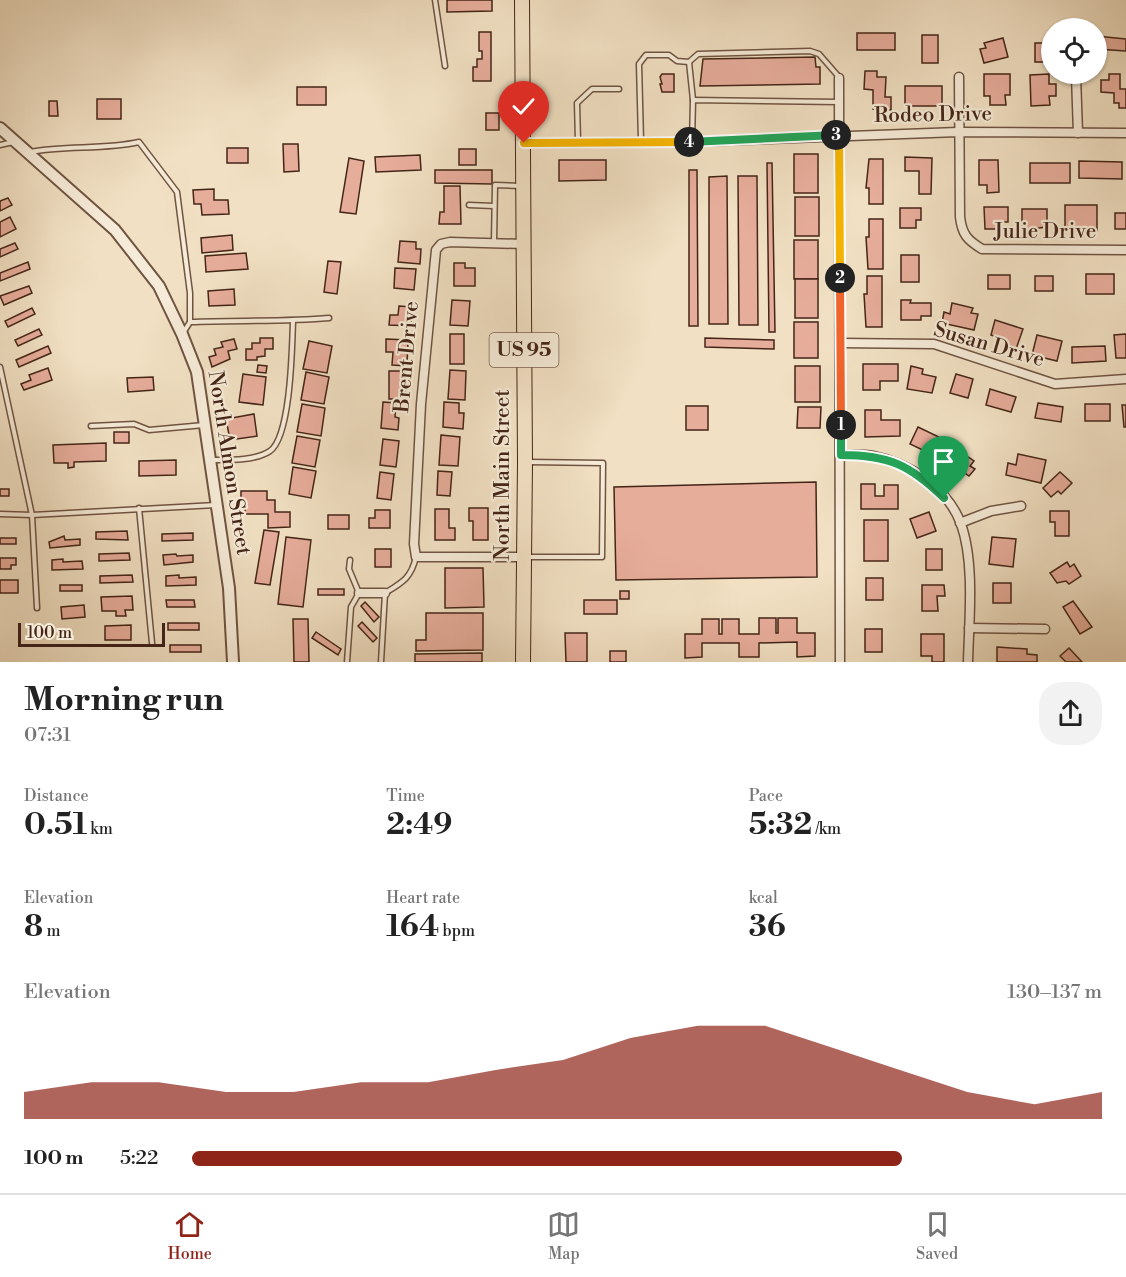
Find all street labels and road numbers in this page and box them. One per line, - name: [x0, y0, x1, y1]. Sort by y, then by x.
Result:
- street label: Rodeo Drive: [874, 101, 992, 129]
- street label: Julie Drive: [993, 219, 1096, 245]
- street label: Brent Drive: [389, 300, 425, 415]
- street label: Susan Drive: [931, 317, 1047, 373]
- road number: US 95: [490, 333, 558, 367]
- street label: North Almon Street: [202, 369, 256, 557]
- street label: North Main Street: [490, 389, 516, 561]

